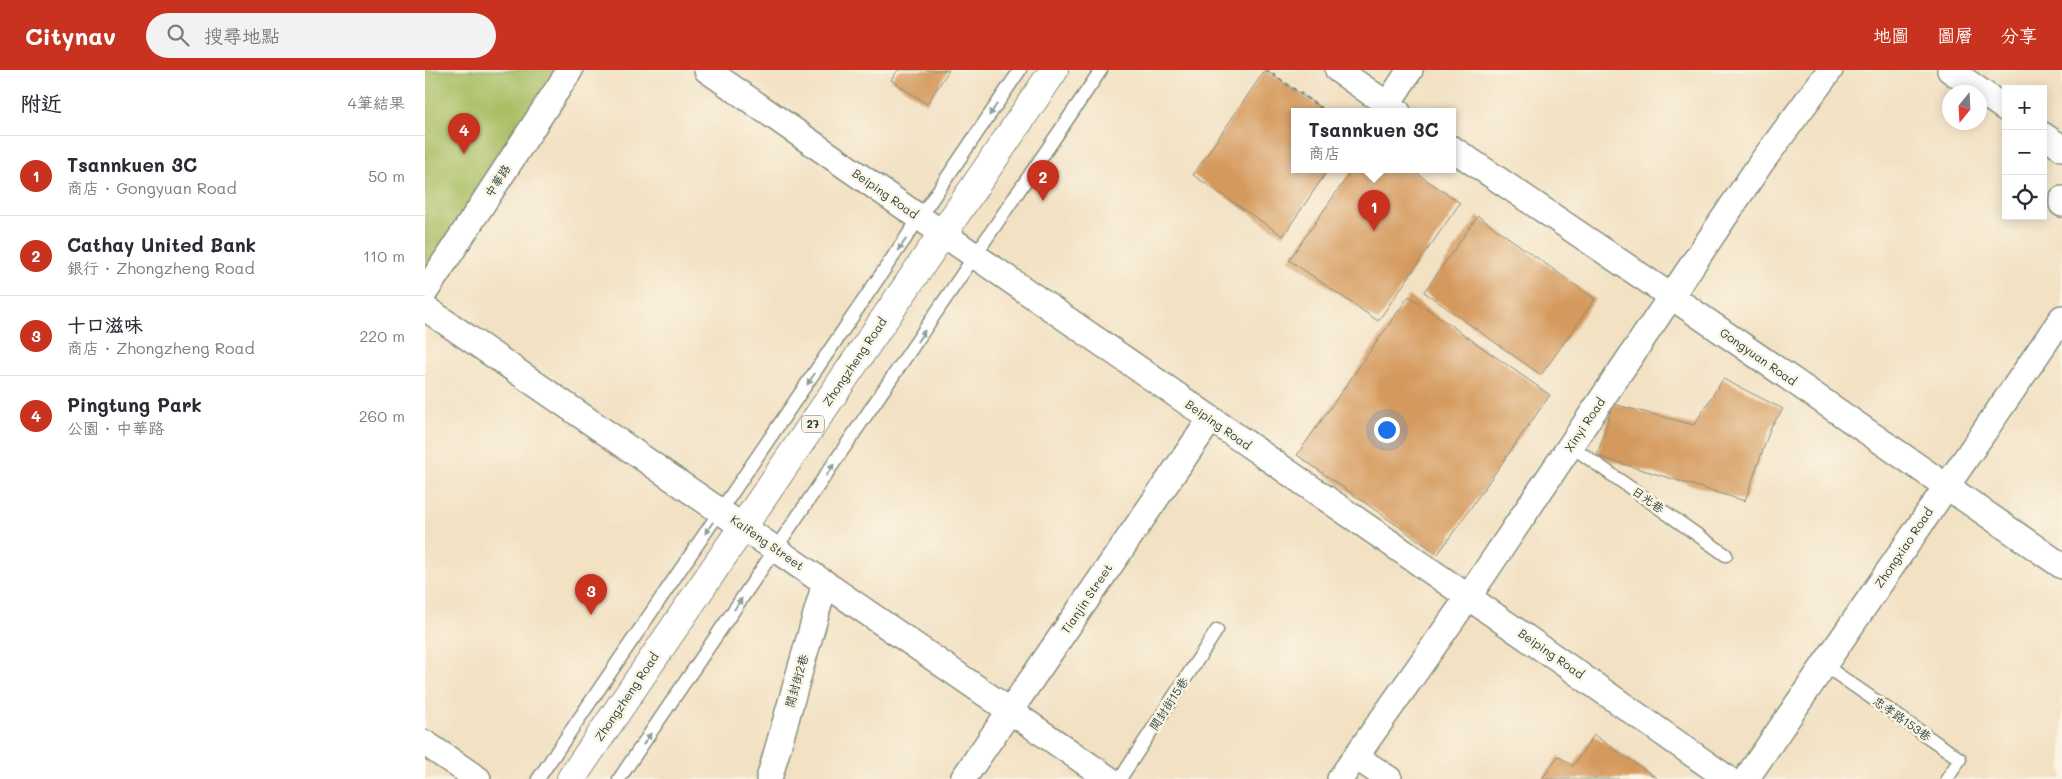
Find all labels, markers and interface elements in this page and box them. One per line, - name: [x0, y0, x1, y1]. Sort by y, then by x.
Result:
- search box: [146, 13, 496, 58]
- text: Citynav: [25, 20, 116, 51]
- icon: search: [164, 21, 192, 49]
- text: 搜尋地點: [204, 23, 280, 48]
- text: 地圖: [1873, 23, 1909, 47]
- text: 圖層: [1937, 23, 1973, 47]
- text: 分享: [2001, 23, 2037, 47]
- north arrow: [1942, 85, 1987, 130]
- map controls: [2002, 85, 2047, 220]
- button: +: [2002, 85, 2047, 130]
- text: 附近: [20, 89, 62, 116]
- text: 4筆結果: [348, 92, 405, 113]
- one-way arrow: [988, 104, 998, 117]
- popup: [1291, 108, 1456, 173]
- pin: 4: [448, 113, 480, 154]
- text: Tsannkuen 3C: [1309, 117, 1438, 142]
- button: −: [2002, 130, 2047, 175]
- text: 商店: [1309, 142, 1341, 163]
- text: Tsannkuen 3C: [67, 152, 197, 177]
- pin: 2: [1027, 160, 1059, 201]
- street label: 中華路: [481, 161, 514, 200]
- text: 1: [32, 165, 40, 186]
- text: 50 m: [368, 165, 405, 186]
- street label: Beiping Road: [849, 165, 922, 222]
- button: locate: [2002, 175, 2047, 220]
- text: 商店 · Gongyuan Road: [67, 177, 237, 198]
- pin: 1: [1358, 190, 1390, 231]
- text: Cathay United Bank: [67, 232, 256, 257]
- one-way arrow: [897, 238, 907, 252]
- text: 2: [32, 245, 40, 266]
- text: 110 m: [363, 245, 405, 266]
- text: 銀行 · Zhongzheng Road: [67, 257, 255, 278]
- text: 十口滋味: [67, 312, 143, 337]
- street label: Zhongzheng Road: [819, 314, 890, 409]
- street label: Gongyuan Road: [1717, 324, 1800, 389]
- text: 3: [31, 325, 41, 346]
- text: 220 m: [359, 325, 405, 346]
- one-way arrow: [916, 329, 926, 342]
- text: 商店 · Zhongzheng Road: [67, 337, 255, 358]
- one-way arrow: [806, 372, 815, 386]
- text: Pingtung Park: [67, 392, 202, 417]
- street label: Xinyi Road: [1560, 394, 1608, 455]
- street label: Beiping Road: [1182, 396, 1255, 453]
- text: 4: [31, 405, 41, 426]
- text: 260 m: [359, 405, 405, 426]
- road number: 27: [802, 416, 824, 432]
- text: 公園 · 中華路: [67, 417, 164, 438]
- your location: [1374, 417, 1400, 443]
- one-way arrow: [825, 463, 834, 477]
- street label: 日光巷: [1629, 482, 1668, 516]
- street label: Zhongxiao Road: [1870, 504, 1936, 591]
- street label: Kaifeng Street: [728, 511, 807, 573]
- one-way arrow: [704, 521, 714, 535]
- street label: Tianjin Street: [1057, 560, 1115, 636]
- pin: 3: [575, 574, 607, 615]
- one-way arrow: [733, 598, 743, 611]
- street label: Beiping Road: [1515, 625, 1588, 682]
- street label: Zhongzheng Road: [591, 649, 662, 744]
- street label: 開封街2巷: [781, 652, 811, 709]
- street label: 開封街15巷: [1145, 674, 1191, 733]
- street label: 忠孝路153巷: [1870, 692, 1935, 744]
- one-way arrow: [642, 732, 652, 745]

